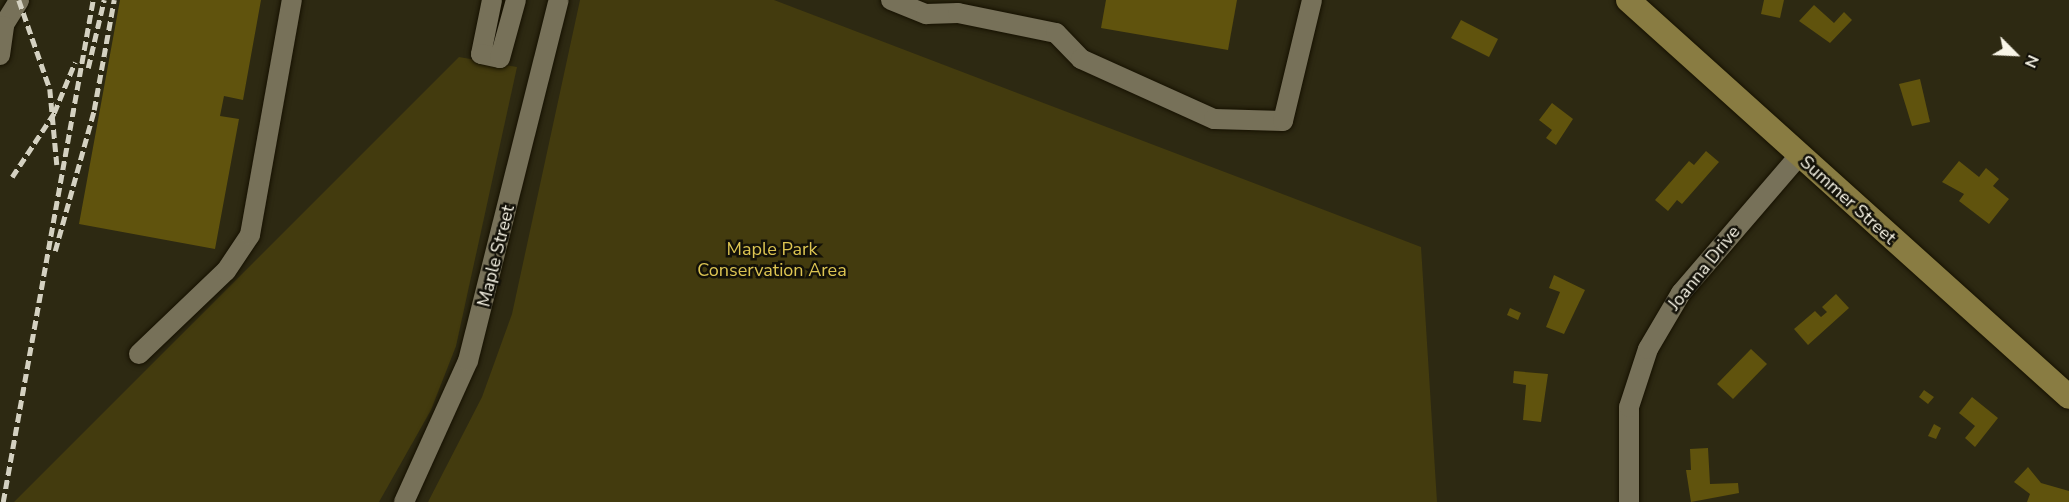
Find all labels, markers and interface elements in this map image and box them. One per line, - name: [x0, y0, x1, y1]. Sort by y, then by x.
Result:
- north arrow: [1985, 24, 2045, 84]
- text: N: [2019, 51, 2044, 71]
- street label: Summer Street: [1796, 151, 1900, 249]
- street label: Maple Street: [473, 203, 519, 309]
- street label: Joanna Drive: [1663, 221, 1745, 315]
- park label: Maple Park Conservation Area: [697, 239, 847, 282]

